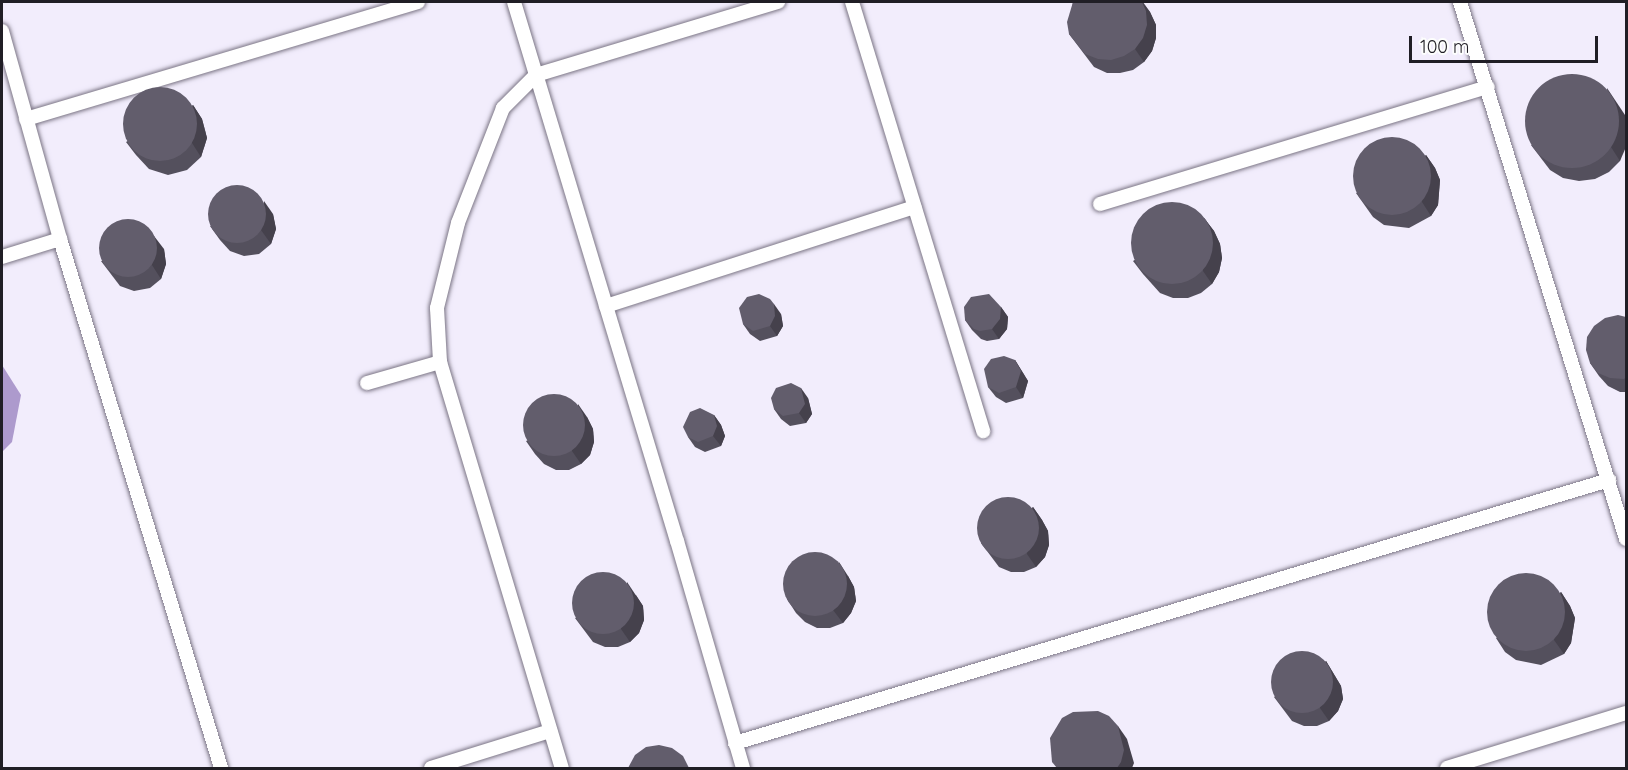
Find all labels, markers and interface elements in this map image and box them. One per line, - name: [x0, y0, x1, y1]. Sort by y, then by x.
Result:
- scale bar: [1412, 24, 1601, 62]
- text: 100 m: [1420, 35, 1469, 58]

